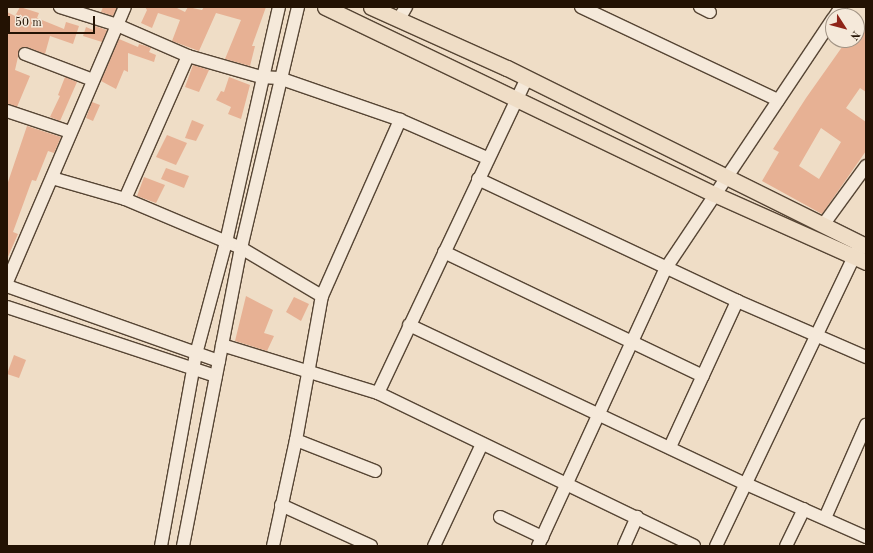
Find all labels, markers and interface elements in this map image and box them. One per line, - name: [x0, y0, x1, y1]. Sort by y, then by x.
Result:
- scale bar: [10, 8, 97, 34]
- north arrow: [825, 8, 865, 48]
- text: 50 m: [15, 17, 42, 29]
- text: N: [847, 28, 861, 41]

